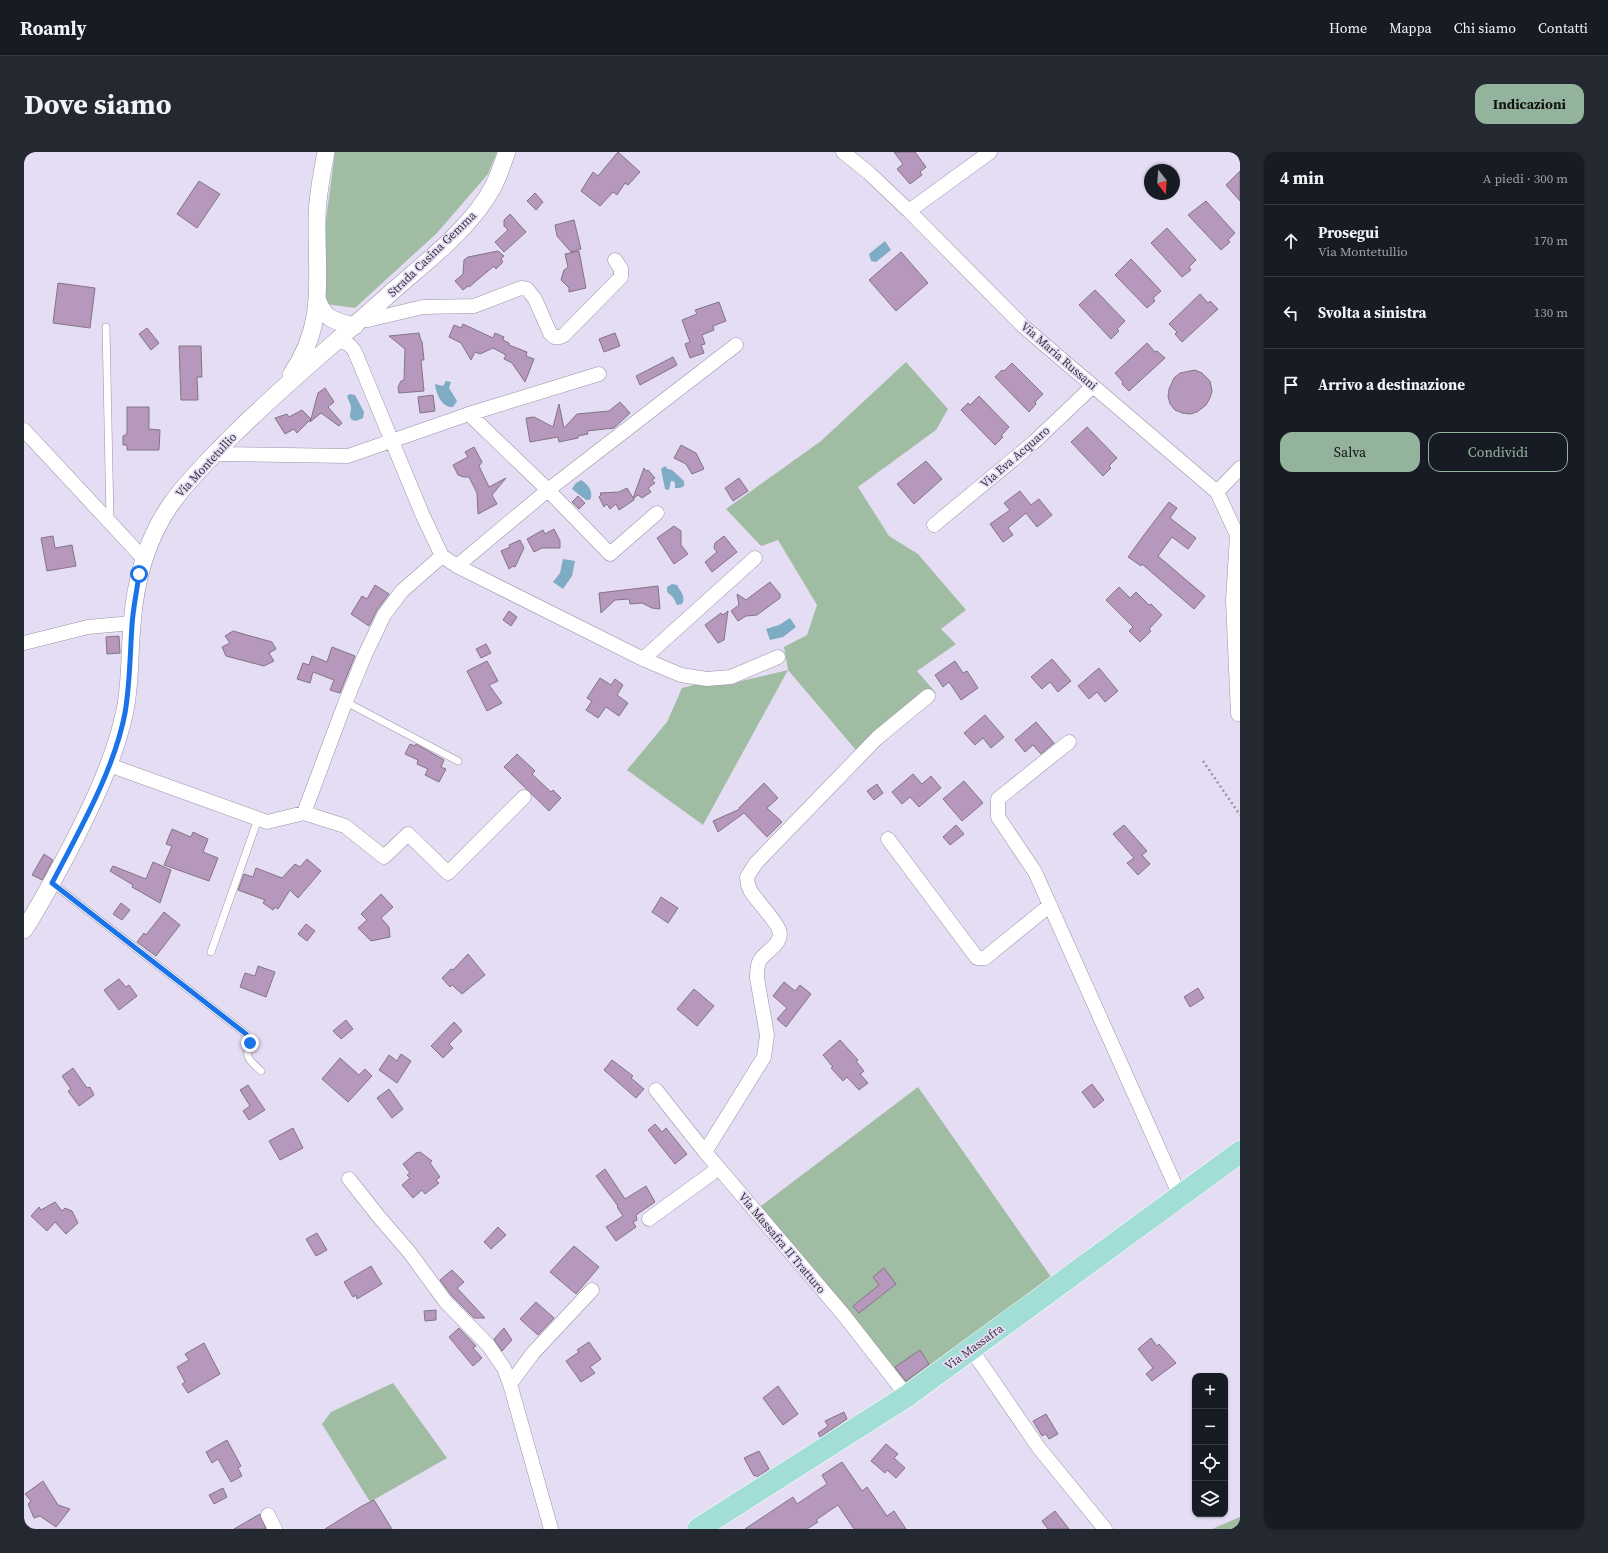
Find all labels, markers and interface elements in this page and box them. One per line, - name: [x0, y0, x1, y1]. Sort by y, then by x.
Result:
- text: Roamly: [20, 15, 87, 41]
- text: Home: [1329, 18, 1367, 38]
- text: Mappa: [1389, 18, 1432, 38]
- text: Chi siamo: [1454, 18, 1516, 38]
- text: Contatti: [1538, 18, 1588, 38]
- button: Indicazioni: [1475, 84, 1584, 124]
- text: Dove siamo: [24, 85, 171, 123]
- north arrow: [1144, 164, 1180, 200]
- text: 4 min: [1280, 166, 1324, 190]
- text: A piedi · 300 m: [1483, 170, 1568, 187]
- street label: Strada Casina Gemma: [384, 207, 480, 300]
- text: Prosegui: [1318, 222, 1379, 243]
- icon: ahead: [1280, 230, 1302, 252]
- text: 170 m: [1534, 232, 1568, 249]
- text: Via Montetullio: [1318, 243, 1408, 260]
- icon: left: [1280, 302, 1302, 324]
- text: Svolta a sinistra: [1318, 302, 1427, 323]
- text: 130 m: [1534, 304, 1568, 321]
- street label: Via Maria Russani: [1017, 318, 1101, 394]
- icon: arrive: [1280, 374, 1302, 396]
- text: Arrivo a destinazione: [1318, 374, 1465, 395]
- street label: Via Eva Acquaro: [977, 422, 1053, 492]
- street label: Via Montetullio: [172, 429, 240, 501]
- button: Salva: [1280, 432, 1420, 472]
- button: Condividi: [1428, 432, 1568, 472]
- route start: [130, 565, 148, 583]
- route end: [241, 1034, 259, 1052]
- street label: Via Massafra II Tratturo: [735, 1189, 829, 1297]
- street label: Via Massafra: [941, 1320, 1007, 1374]
- map controls: [1192, 1373, 1228, 1517]
- button: +: [1192, 1373, 1228, 1409]
- button: −: [1192, 1409, 1228, 1445]
- button: locate: [1192, 1445, 1228, 1481]
- button: layers: [1192, 1481, 1228, 1517]

